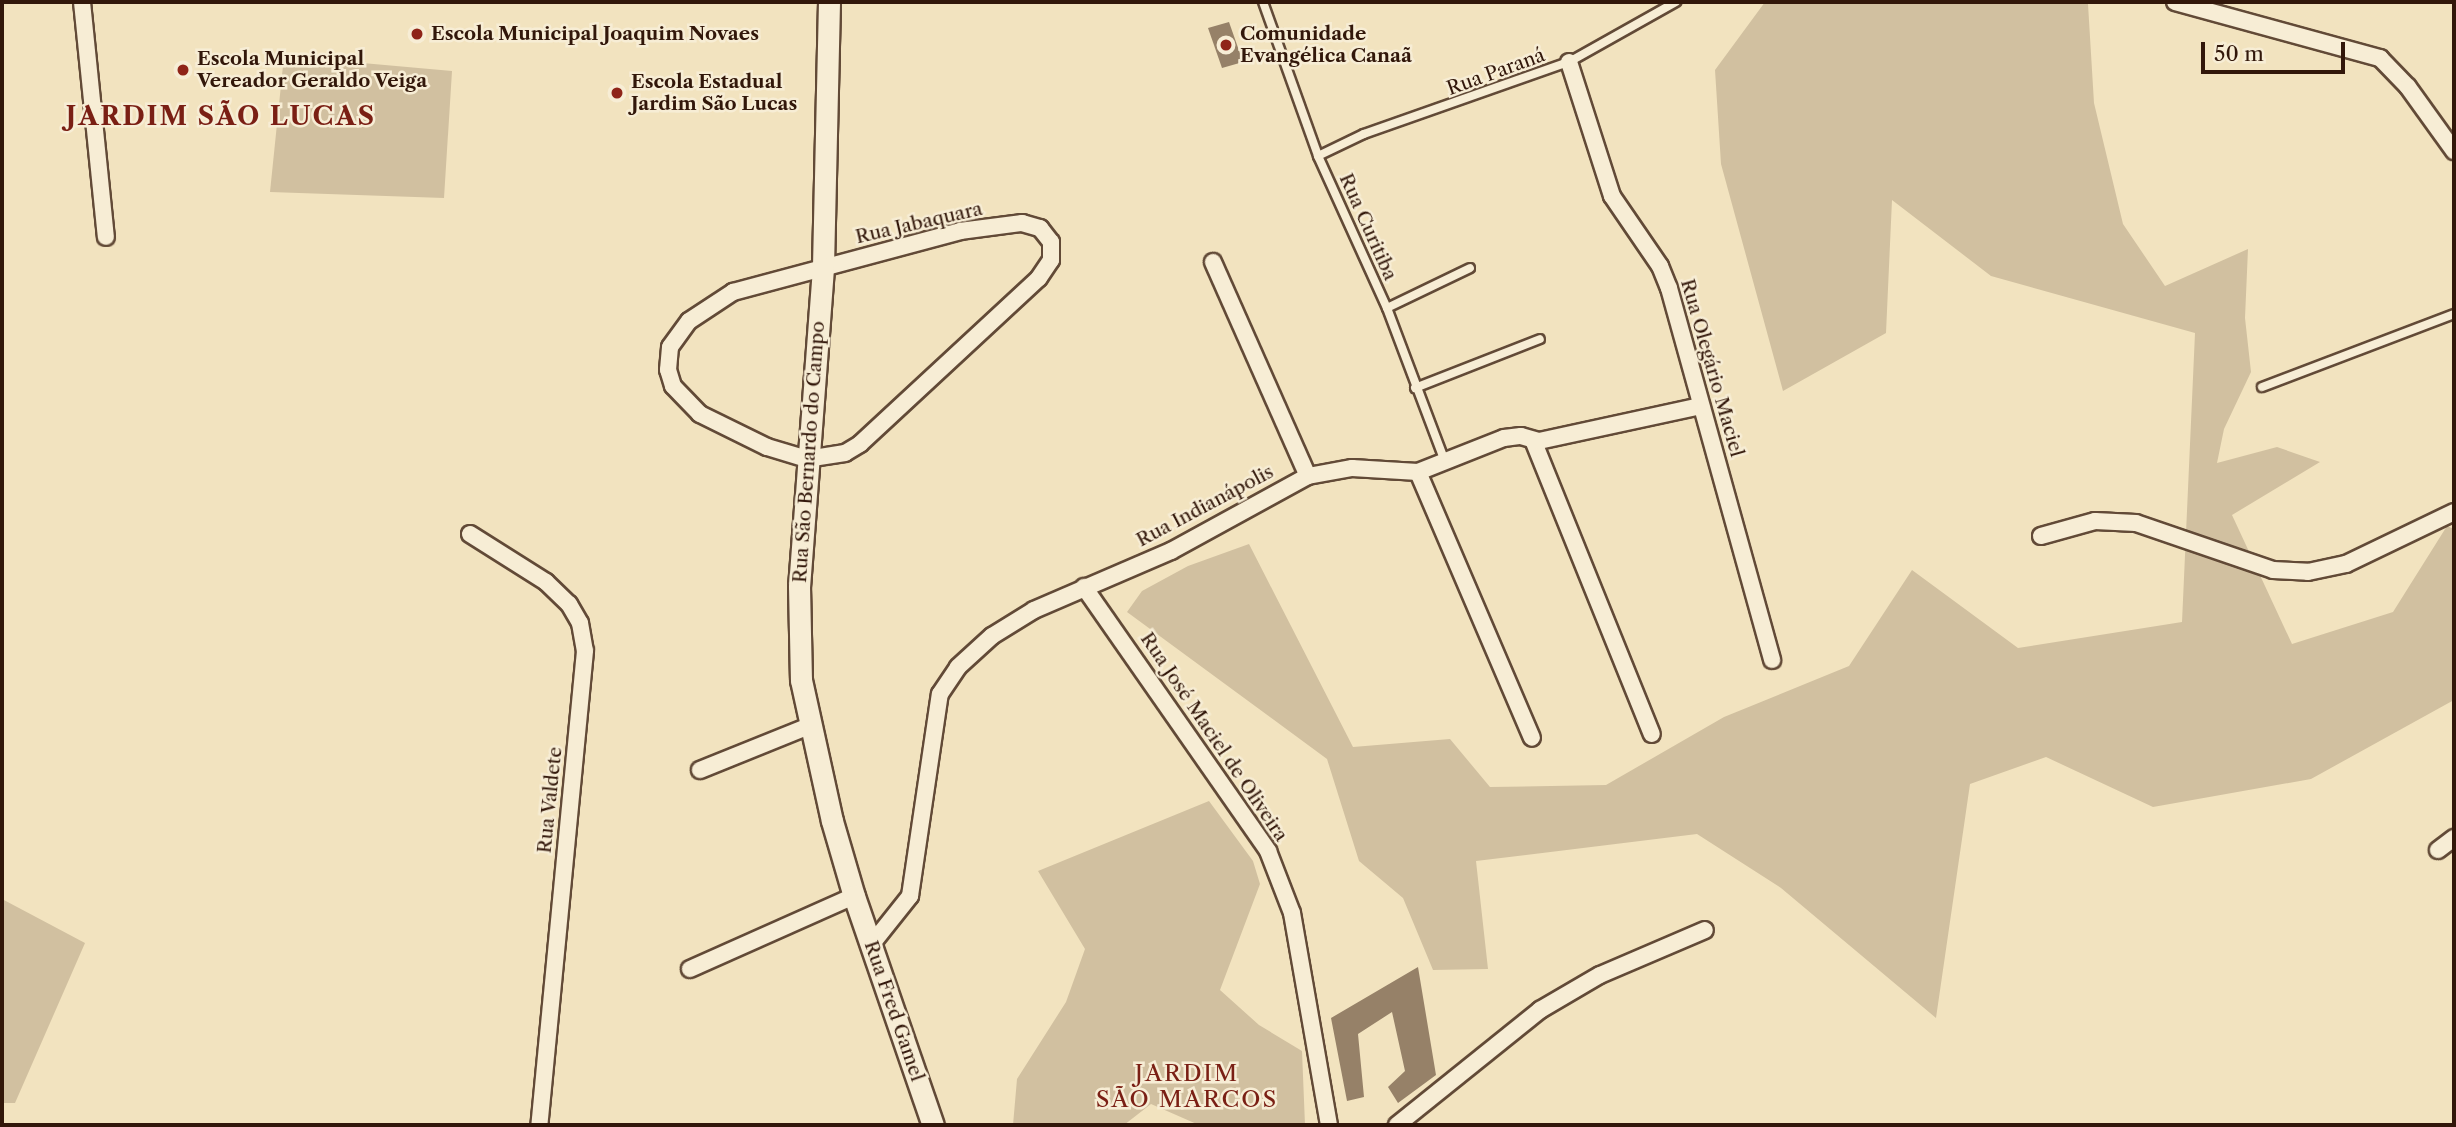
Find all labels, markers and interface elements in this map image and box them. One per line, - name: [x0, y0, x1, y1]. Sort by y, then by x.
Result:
- place label: Escola Municipal Joaquim Novaes: [431, 23, 759, 45]
- place label: Comunidade Evangélica Canaã: [1240, 23, 1412, 67]
- marker: Escola Municipal Joaquim Novaes: [409, 26, 425, 42]
- scale bar: [2204, 28, 2348, 72]
- marker: Comunidade Evangélica Canaã: [1218, 37, 1234, 53]
- text: 50 m: [2214, 41, 2264, 66]
- street label: Rua Paraná: [1444, 44, 1548, 100]
- place label: Escola Municipal Vereador Geraldo Veiga: [197, 48, 428, 92]
- marker: Escola Municipal Vereador Geraldo Veiga: [175, 62, 191, 78]
- place label: Escola Estadual Jardim São Lucas: [631, 71, 797, 115]
- marker: Escola Estadual Jardim São Lucas: [609, 85, 625, 101]
- district label: JARDIM SÃO LUCAS: [68, 101, 374, 133]
- street label: Rua Curitiba: [1334, 170, 1402, 284]
- street label: Rua Jabaquara: [853, 197, 985, 249]
- street label: Rua Olegário Maciel: [1676, 276, 1748, 460]
- street label: Rua São Bernardo do Campo: [788, 320, 830, 584]
- street label: Rua Indianápolis: [1133, 460, 1277, 552]
- street label: Rua José Maciel de Oliveira: [1135, 628, 1293, 846]
- street label: Rua Valdete: [533, 745, 567, 855]
- street label: Rua Fred Gamel: [859, 938, 929, 1084]
- district label: JARDIM SÃO MARCOS: [1097, 1059, 1277, 1113]

